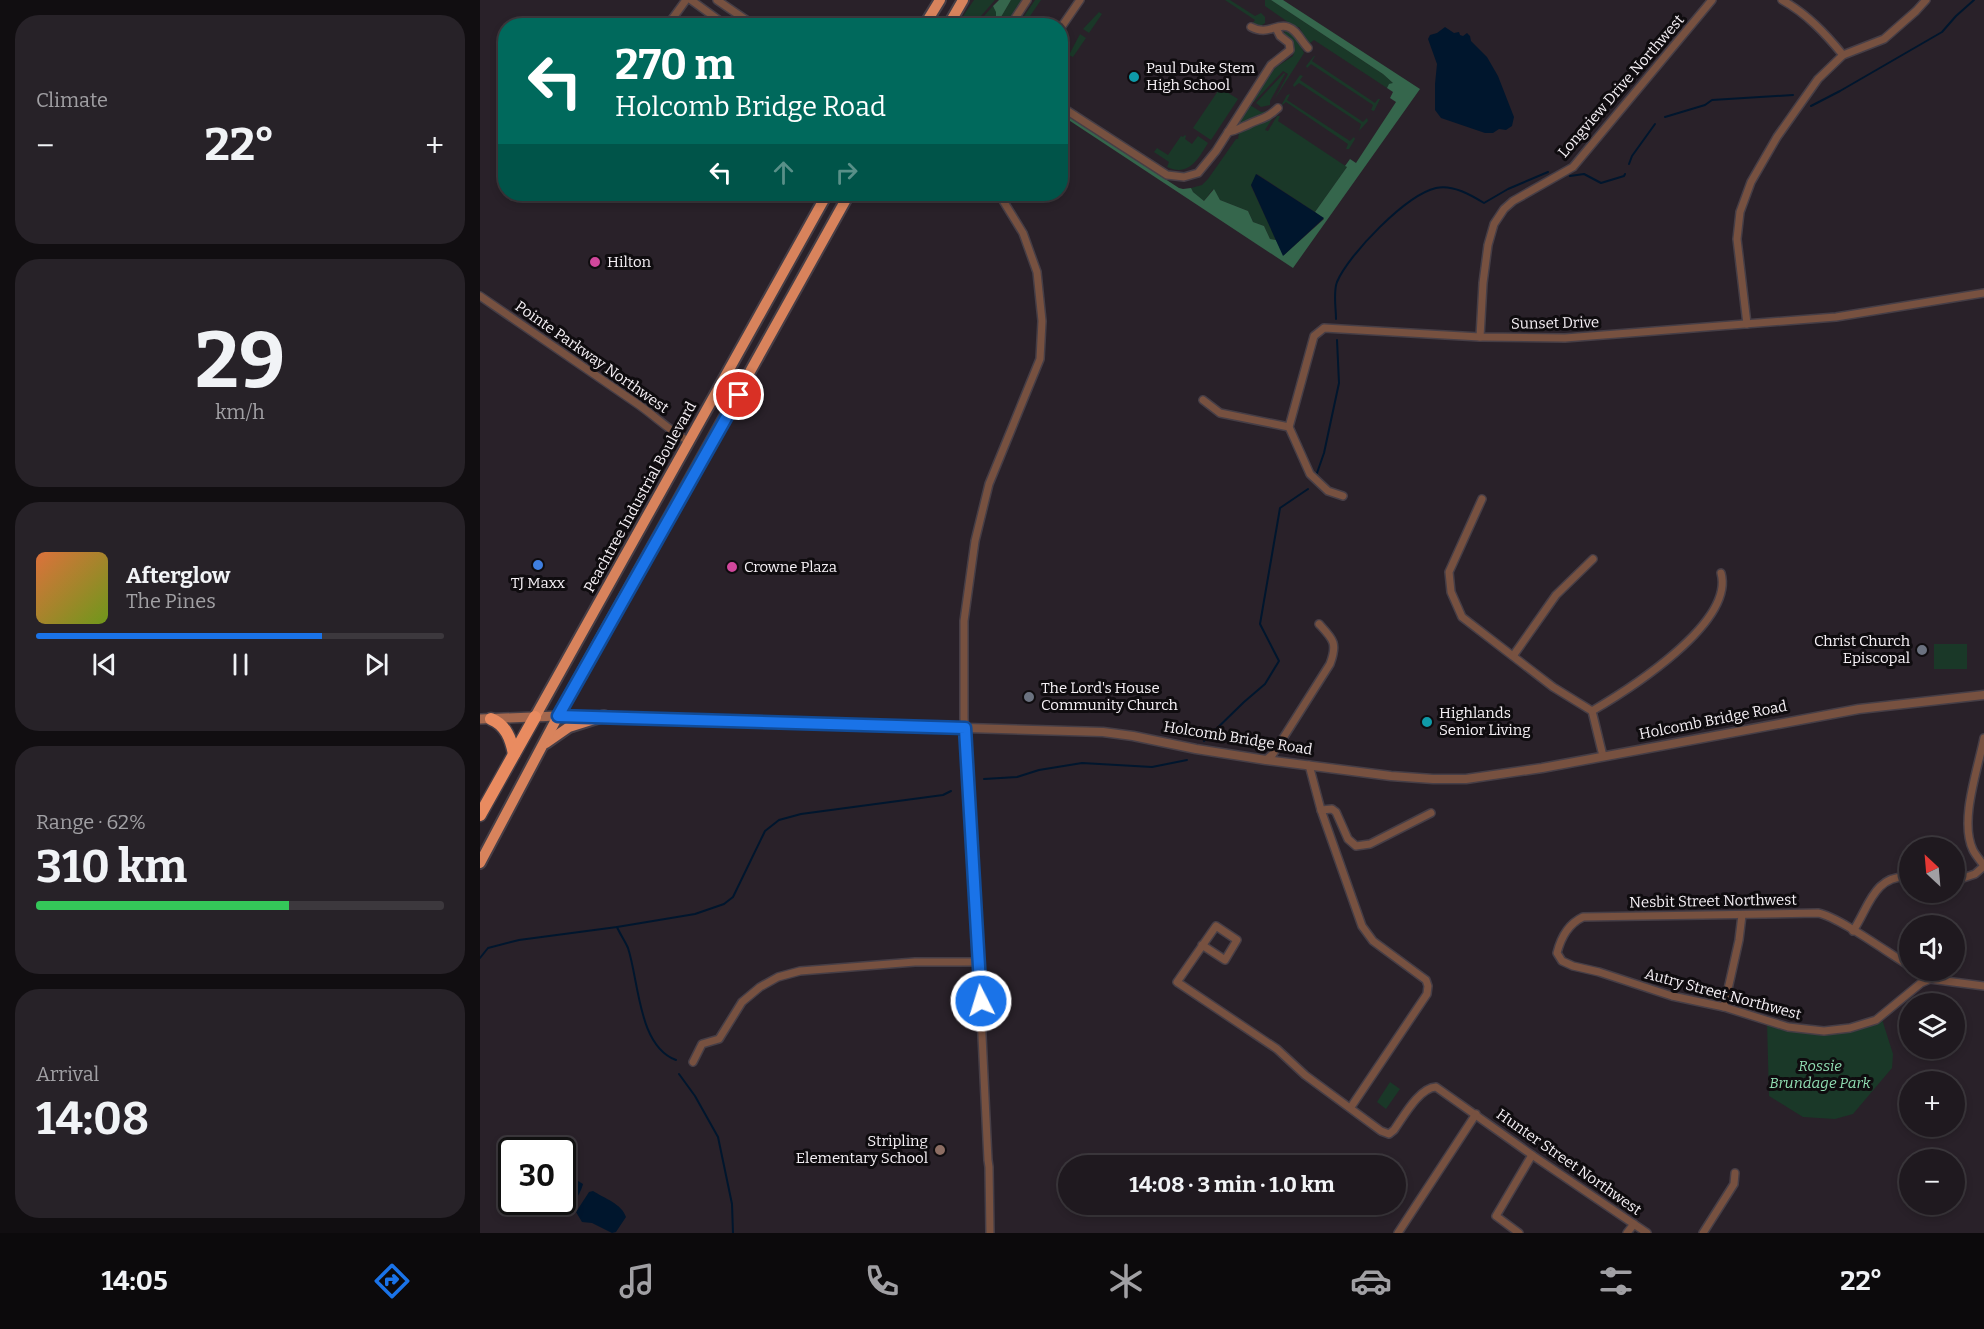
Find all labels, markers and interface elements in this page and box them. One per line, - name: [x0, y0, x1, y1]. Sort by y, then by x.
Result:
- street label: Longview Drive Northwest: [1554, 11, 1688, 161]
- text: 270 m: [615, 40, 735, 90]
- icon: left: [516, 42, 594, 120]
- place label: Paul Duke Stem High School: [1146, 59, 1256, 94]
- marker: Paul Duke Stem High School: [1127, 70, 1141, 84]
- text: Climate: [36, 88, 108, 112]
- text: Holcomb Bridge Road: [615, 91, 886, 123]
- text: 22°: [204, 118, 275, 172]
- text: −: [36, 126, 54, 166]
- text: +: [425, 126, 444, 166]
- icon: left: [704, 156, 737, 189]
- icon: ahead: [767, 156, 800, 189]
- icon: right: [830, 156, 863, 189]
- place label: Hilton: [607, 253, 652, 271]
- marker: Hilton: [588, 255, 602, 269]
- street label: Pointe Parkway Northwest: [512, 297, 673, 417]
- street label: Sunset Drive: [1511, 313, 1599, 333]
- text: 29: [195, 314, 285, 408]
- pin: [713, 369, 764, 420]
- icon: arrive: [722, 378, 755, 411]
- street label: Peachtree Industrial Boulevard: [580, 398, 700, 596]
- text: km/h: [215, 400, 265, 424]
- marker: TJ Maxx: [531, 558, 545, 572]
- place label: Crowne Plaza: [744, 558, 837, 576]
- marker: Crowne Plaza: [725, 560, 739, 574]
- text: Afterglow: [126, 562, 230, 589]
- place label: TJ Maxx: [511, 574, 566, 592]
- text: The Pines: [126, 589, 216, 613]
- place label: Christ Church Episcopal: [1814, 632, 1911, 667]
- marker: Christ Church Episcopal: [1915, 643, 1929, 657]
- icon: previous: [88, 648, 121, 681]
- icon: pause: [224, 648, 257, 681]
- icon: next: [360, 648, 393, 681]
- place label: The Lord's House Community Church: [1041, 679, 1179, 714]
- marker: The Lord's House Community Church: [1022, 690, 1036, 704]
- street label: Holcomb Bridge Road: [1637, 697, 1789, 743]
- place label: Highlands Senior Living: [1439, 704, 1531, 739]
- marker: Highlands Senior Living: [1420, 715, 1434, 729]
- street label: Holcomb Bridge Road: [1162, 717, 1314, 759]
- text: Range · 62%: [36, 810, 146, 834]
- north arrow: [1899, 837, 1965, 903]
- map controls: [1899, 837, 1965, 1215]
- text: 310 km: [36, 840, 187, 894]
- street label: Nesbit Street Northwest: [1629, 891, 1797, 911]
- button: sound: [1899, 915, 1965, 981]
- street label: Autry Street Northwest: [1643, 964, 1804, 1024]
- position arrow: [949, 969, 1013, 1033]
- button: layers: [1899, 993, 1965, 1059]
- park label: Rossie Brundage Park: [1769, 1057, 1872, 1092]
- text: Arrival: [36, 1062, 99, 1086]
- button: +: [1899, 1071, 1965, 1137]
- text: 14:08: [36, 1092, 149, 1146]
- street label: Hunter Street Northwest: [1493, 1105, 1645, 1219]
- place label: Stripling Elementary School: [796, 1132, 928, 1167]
- speed limit sign: 30: [498, 1137, 576, 1215]
- marker: Stripling Elementary School: [933, 1143, 947, 1157]
- button: −: [1899, 1149, 1965, 1215]
- text: 14:08 · 3 min · 1.0 km: [1129, 1171, 1335, 1198]
- icon: directions: [371, 1260, 413, 1302]
- icon: music: [616, 1260, 658, 1302]
- icon: phone: [861, 1260, 903, 1302]
- icon: climate: [1105, 1260, 1147, 1302]
- icon: car: [1350, 1260, 1392, 1302]
- icon: filters: [1595, 1260, 1637, 1302]
- text: 14:05: [101, 1265, 168, 1297]
- text: 22°: [1840, 1265, 1883, 1297]

